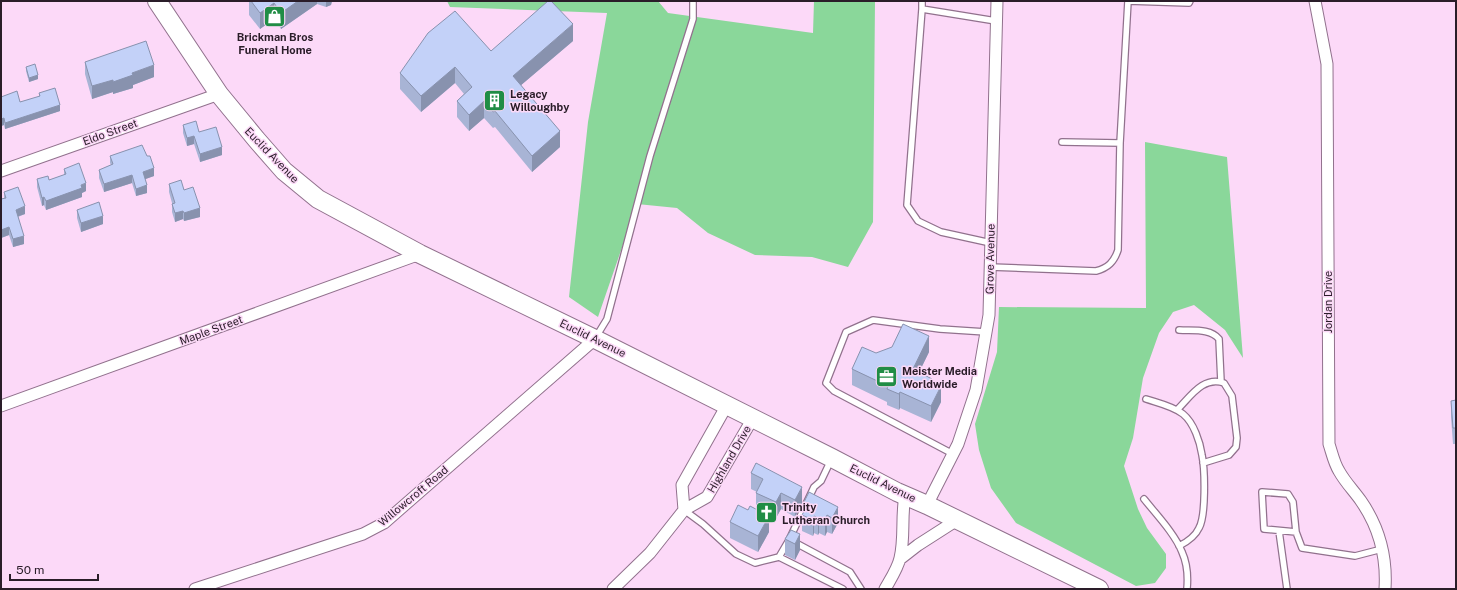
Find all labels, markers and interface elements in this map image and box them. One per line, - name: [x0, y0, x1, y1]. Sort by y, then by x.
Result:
- shop icon: Brickman Bros Funeral Home: [262, 4, 288, 30]
- place label: Brickman Bros Funeral Home: [237, 31, 313, 56]
- building icon: Legacy Willoughby: [481, 87, 507, 113]
- place label: Legacy Willoughby: [510, 88, 570, 113]
- street label: Eldo Street: [81, 117, 139, 147]
- street label: Euclid Avenue: [243, 125, 301, 185]
- street label: Grove Avenue: [983, 224, 997, 294]
- street label: Jordan Drive: [1322, 271, 1334, 333]
- street label: Maple Street: [178, 313, 244, 347]
- street label: Euclid Avenue: [558, 317, 628, 359]
- office icon: Meister Media Worldwide: [873, 364, 899, 390]
- place label: Meister Media Worldwide: [902, 365, 977, 390]
- street label: Highland Drive: [705, 423, 753, 495]
- street label: Euclid Avenue: [848, 462, 918, 504]
- street label: Willowcroft Road: [376, 463, 450, 529]
- church icon: Trinity Lutheran Church: [754, 500, 780, 526]
- place label: Trinity Lutheran Church: [782, 501, 870, 526]
- scale bar: [10, 556, 98, 582]
- text: 50 m: [16, 563, 44, 577]

